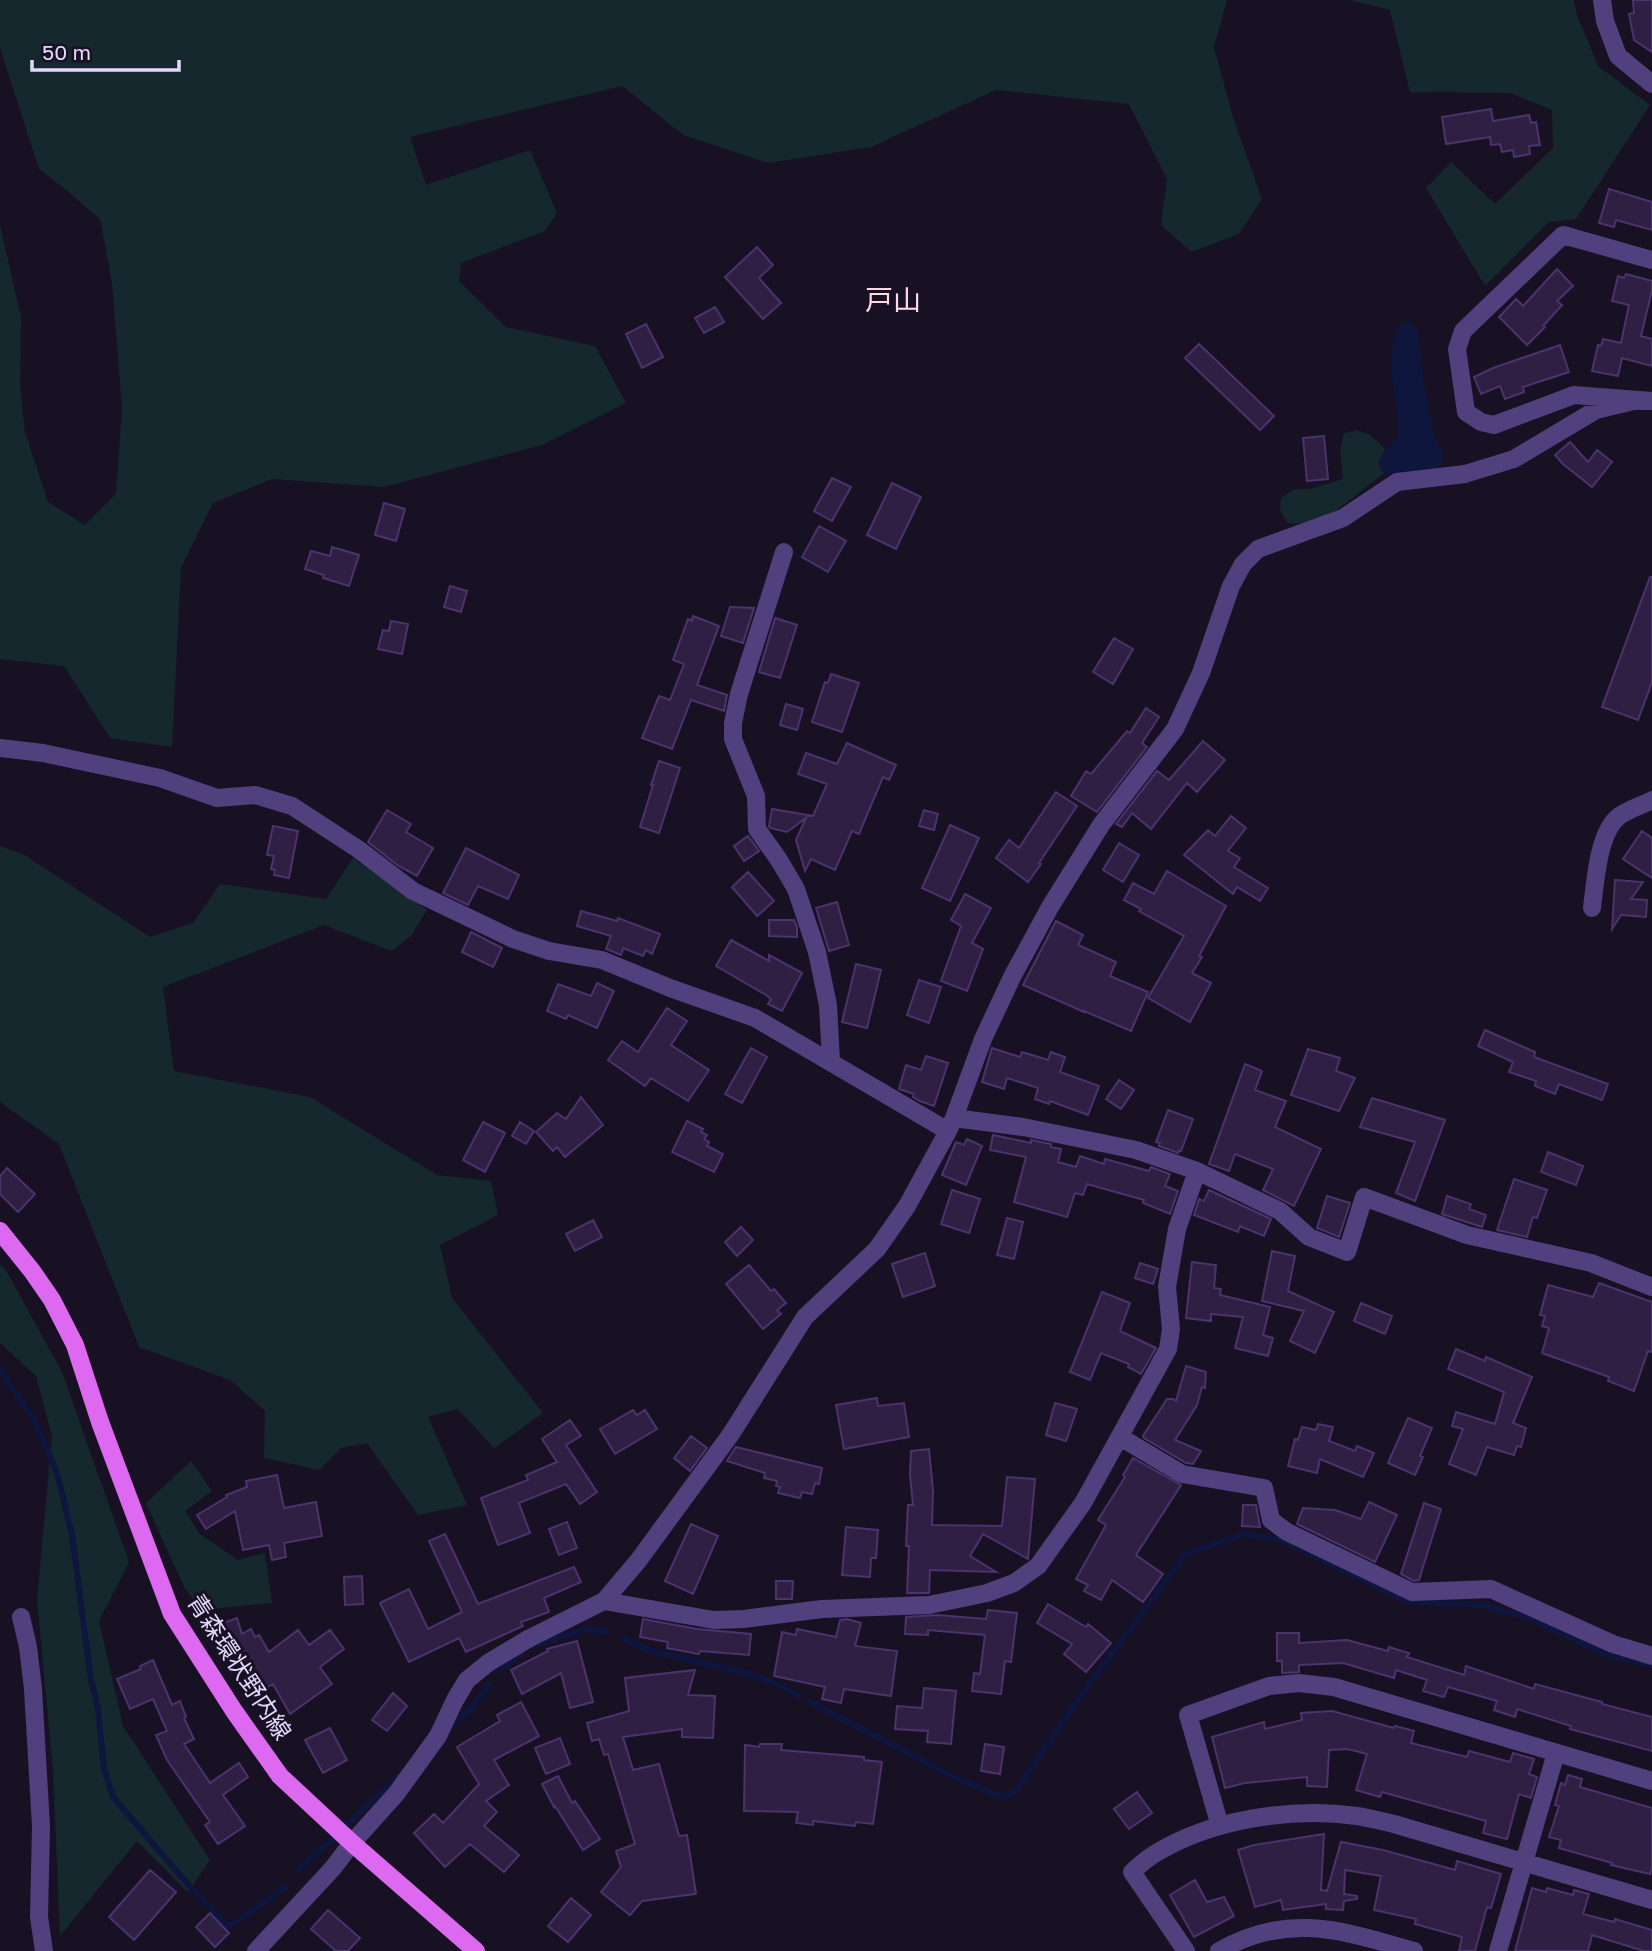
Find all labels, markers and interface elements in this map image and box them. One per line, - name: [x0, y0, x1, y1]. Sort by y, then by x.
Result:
- scale bar: [32, 28, 178, 72]
- text: 50 m: [42, 39, 91, 65]
- district label: 戸山: [865, 283, 921, 316]
- street label: 青森環状野内線: [182, 1588, 298, 1745]

